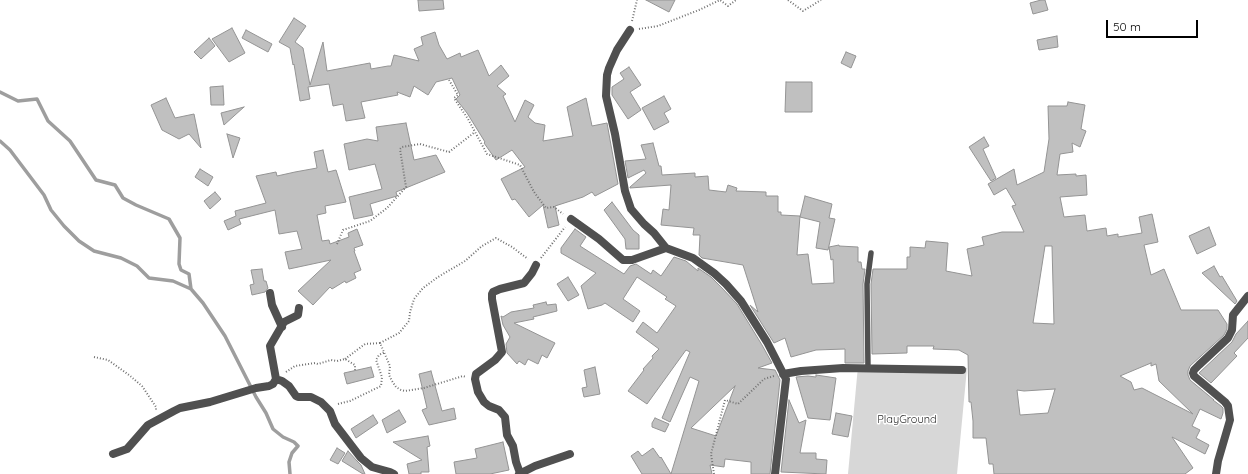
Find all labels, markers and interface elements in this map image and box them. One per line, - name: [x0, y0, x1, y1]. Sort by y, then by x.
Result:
- scale bar: [1108, 12, 1200, 38]
- text: 50 m: [1113, 19, 1141, 34]
- park label: PlayGround: [877, 413, 937, 427]

